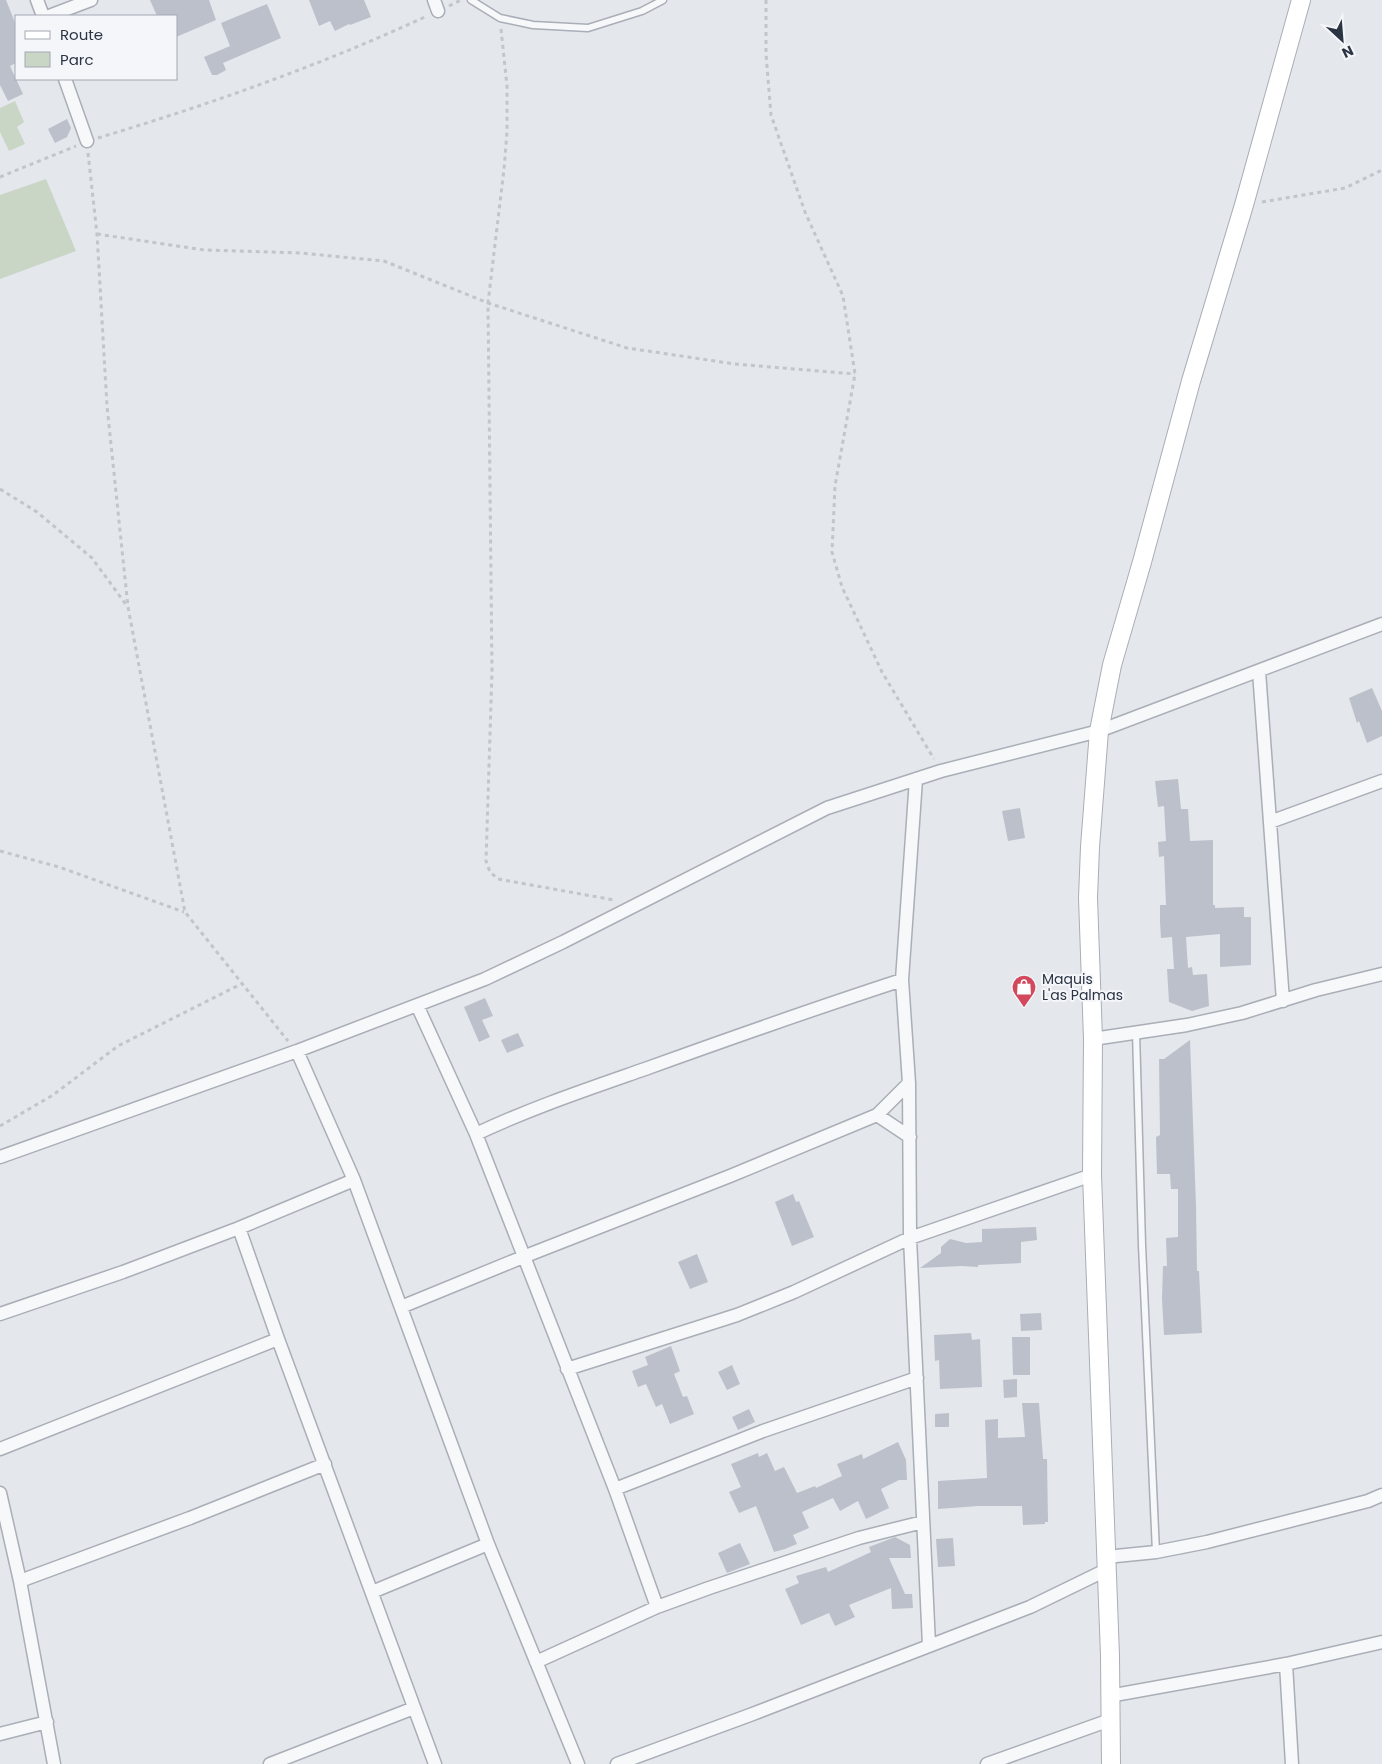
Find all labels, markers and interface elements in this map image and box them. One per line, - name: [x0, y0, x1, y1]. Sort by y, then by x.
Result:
- legend: [15, 15, 178, 80]
- north arrow: [1317, 15, 1367, 65]
- text: Route: [60, 24, 103, 45]
- text: N: [1339, 40, 1357, 63]
- text: Parc: [60, 49, 94, 70]
- place label: Maquis L'as Palmas: [1042, 969, 1123, 1005]
- shop icon: Maquis L'as Palmas: [1011, 974, 1037, 1008]

